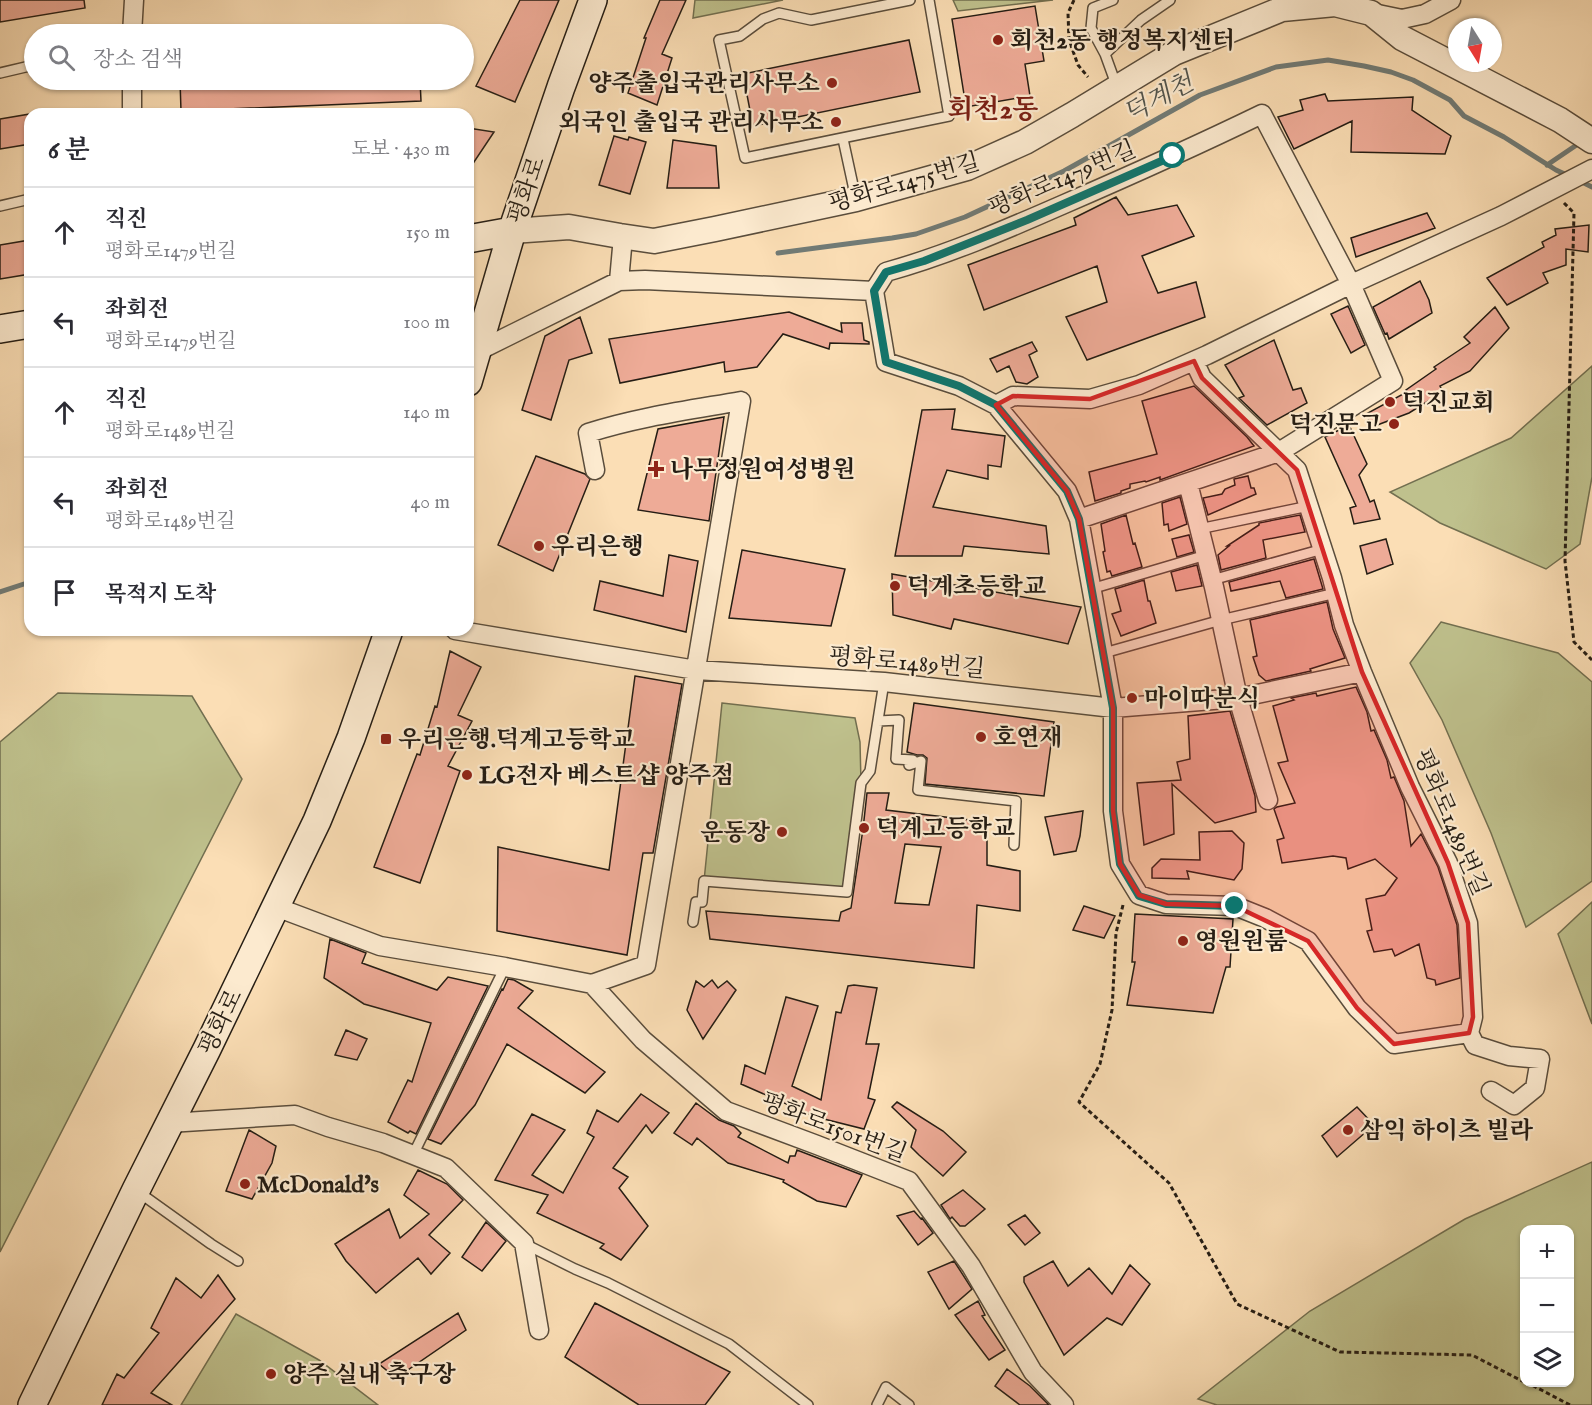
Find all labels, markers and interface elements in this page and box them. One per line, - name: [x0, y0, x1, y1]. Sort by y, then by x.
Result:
- north arrow: [1448, 18, 1502, 72]
- search box: [24, 24, 474, 90]
- place label: 회천2동 행정복지센터: [1010, 26, 1235, 57]
- marker: 회천2동 행정복지센터: [991, 33, 1005, 47]
- icon: search: [45, 41, 78, 74]
- text: 장소 검색: [93, 46, 183, 74]
- water label: 덕계천: [1118, 65, 1201, 131]
- place label: 양주출입국관리사무소: [588, 69, 820, 100]
- marker: 양주출입국관리사무소: [825, 76, 839, 90]
- district label: 회천2동: [948, 94, 1038, 128]
- place label: 외국인 출입국 관리사무소: [559, 108, 824, 139]
- marker: 외국인 출입국 관리사무소: [829, 115, 843, 129]
- text: 6 분: [48, 134, 90, 167]
- street label: 평화로1479번길: [984, 134, 1141, 224]
- text: 도보 · 430 m: [351, 137, 450, 162]
- route start: [1159, 142, 1185, 168]
- street label: 평화로1475번길: [825, 147, 984, 220]
- street label: 평화로: [501, 153, 553, 228]
- text: 직진: [105, 206, 148, 234]
- icon: ahead: [48, 216, 81, 249]
- text: 150 m: [406, 220, 450, 245]
- text: 평화로1479번길: [105, 239, 236, 264]
- text: 좌회전: [105, 296, 169, 324]
- icon: left: [48, 306, 81, 339]
- text: 100 m: [403, 310, 450, 335]
- text: 평화로1479번길: [105, 329, 236, 354]
- text: 직진: [105, 386, 148, 414]
- place label: 덕진교회: [1402, 388, 1495, 419]
- marker: 덕진교회: [1383, 395, 1397, 409]
- icon: ahead: [48, 396, 81, 429]
- text: 140 m: [403, 400, 450, 425]
- place label: 덕진문고: [1289, 410, 1382, 441]
- marker: 덕진문고: [1387, 417, 1401, 431]
- text: 평화로1489번길: [105, 419, 235, 444]
- place label: 나무정원여성병원: [670, 455, 855, 486]
- marker: 나무정원여성병원: [647, 460, 665, 478]
- text: 좌회전: [105, 476, 169, 504]
- icon: left: [48, 486, 81, 519]
- text: 40 m: [411, 490, 450, 515]
- text: 평화로1489번길: [105, 509, 235, 534]
- place label: 우리은행: [551, 532, 644, 563]
- marker: 우리은행: [532, 539, 546, 553]
- place label: 덕계초등학교: [907, 572, 1046, 603]
- icon: arrive: [48, 576, 81, 609]
- marker: 덕계초등학교: [888, 579, 902, 593]
- text: 목적지 도착: [105, 581, 216, 609]
- street label: 평화로1489번길: [828, 641, 986, 686]
- place label: 마이따분식: [1144, 684, 1260, 715]
- marker: 마이따분식: [1125, 691, 1139, 705]
- place label: 호연재: [993, 723, 1063, 754]
- place label: 우리은행.덕계고등학교: [398, 725, 635, 756]
- marker: 호연재: [974, 730, 988, 744]
- marker: 우리은행.덕계고등학교: [379, 732, 393, 746]
- street label: 평화로1489번길: [1406, 744, 1495, 901]
- place label: LG전자 베스트샵 양주점: [479, 761, 734, 792]
- marker: LG전자 베스트샵 양주점: [460, 768, 474, 782]
- place label: 덕계고등학교: [876, 814, 1015, 845]
- place label: 운동장: [700, 818, 771, 849]
- marker: 덕계고등학교: [857, 821, 871, 835]
- marker: 운동장: [775, 825, 789, 839]
- route end: [1221, 892, 1247, 918]
- place label: 영원원룸: [1195, 927, 1288, 958]
- marker: 영원원룸: [1176, 934, 1190, 948]
- street label: 평화로: [192, 985, 251, 1061]
- street label: 평화로1501번길: [756, 1086, 911, 1170]
- place label: 삼익 하이츠 빌라: [1360, 1116, 1534, 1147]
- marker: 삼익 하이츠 빌라: [1341, 1123, 1355, 1137]
- place label: McDonald's: [257, 1170, 380, 1201]
- marker: McDonald's: [238, 1177, 252, 1191]
- map controls: [1520, 1225, 1574, 1387]
- button: +: [1520, 1225, 1574, 1279]
- button: −: [1520, 1279, 1574, 1333]
- button: layers: [1520, 1333, 1574, 1387]
- place label: 양주 실내 축구장: [283, 1360, 457, 1391]
- marker: 양주 실내 축구장: [264, 1367, 278, 1381]

